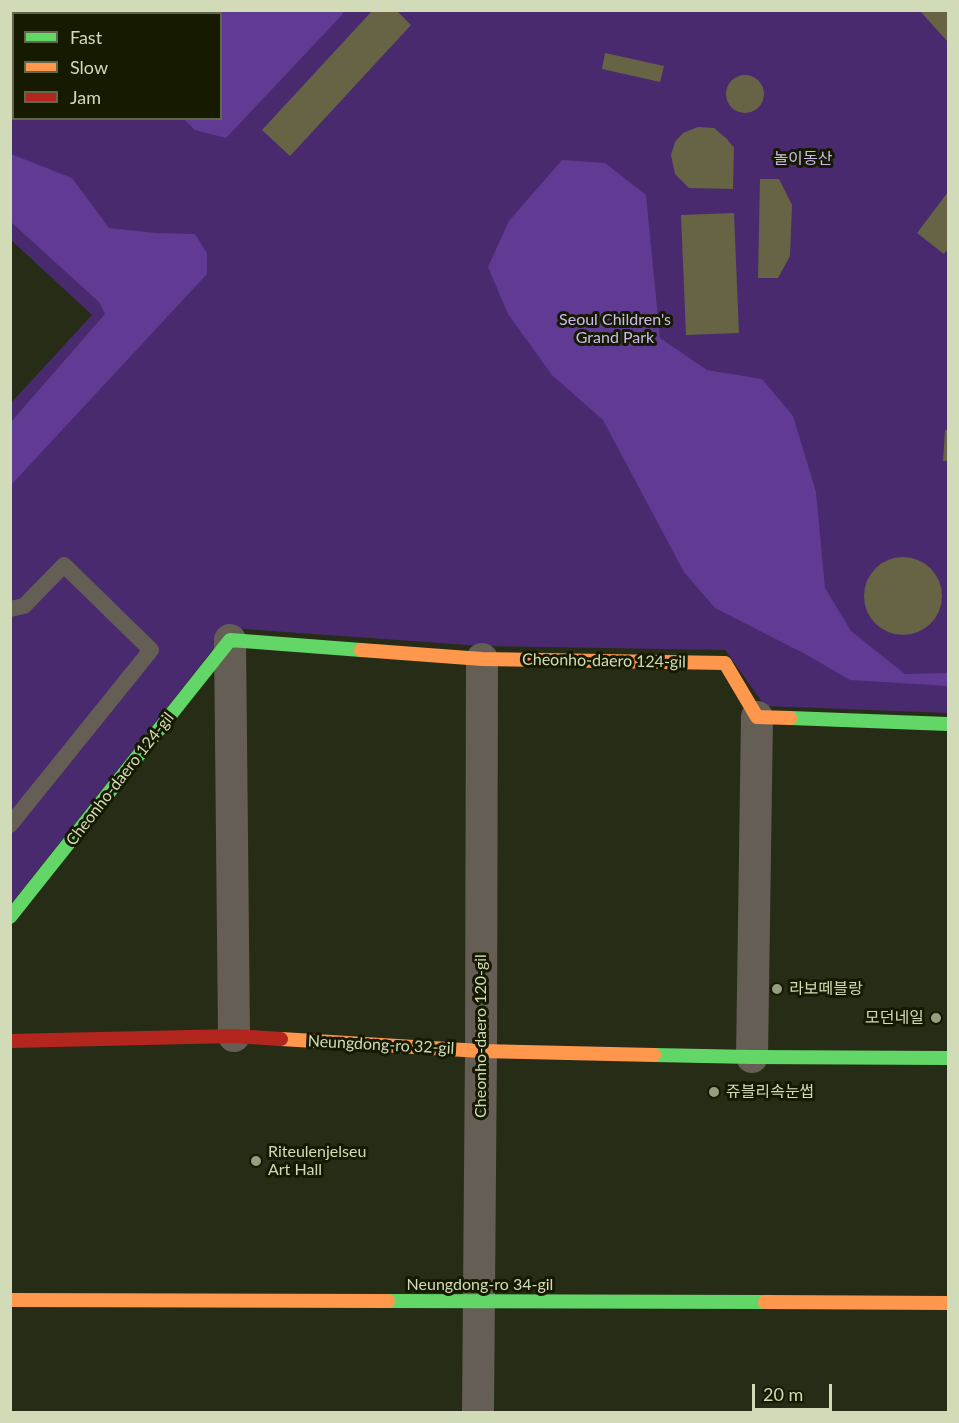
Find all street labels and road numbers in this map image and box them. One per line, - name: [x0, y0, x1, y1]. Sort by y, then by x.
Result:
- street label: Cheonho-daero 124-gil: [522, 650, 686, 672]
- street label: Cheonho-daero 124-gil: [62, 709, 178, 849]
- street label: Cheonho-daero 120-gil: [471, 954, 491, 1118]
- street label: Neungdong-ro 32-gil: [307, 1032, 455, 1058]
- street label: Neungdong-ro 34-gil: [407, 1275, 553, 1295]

